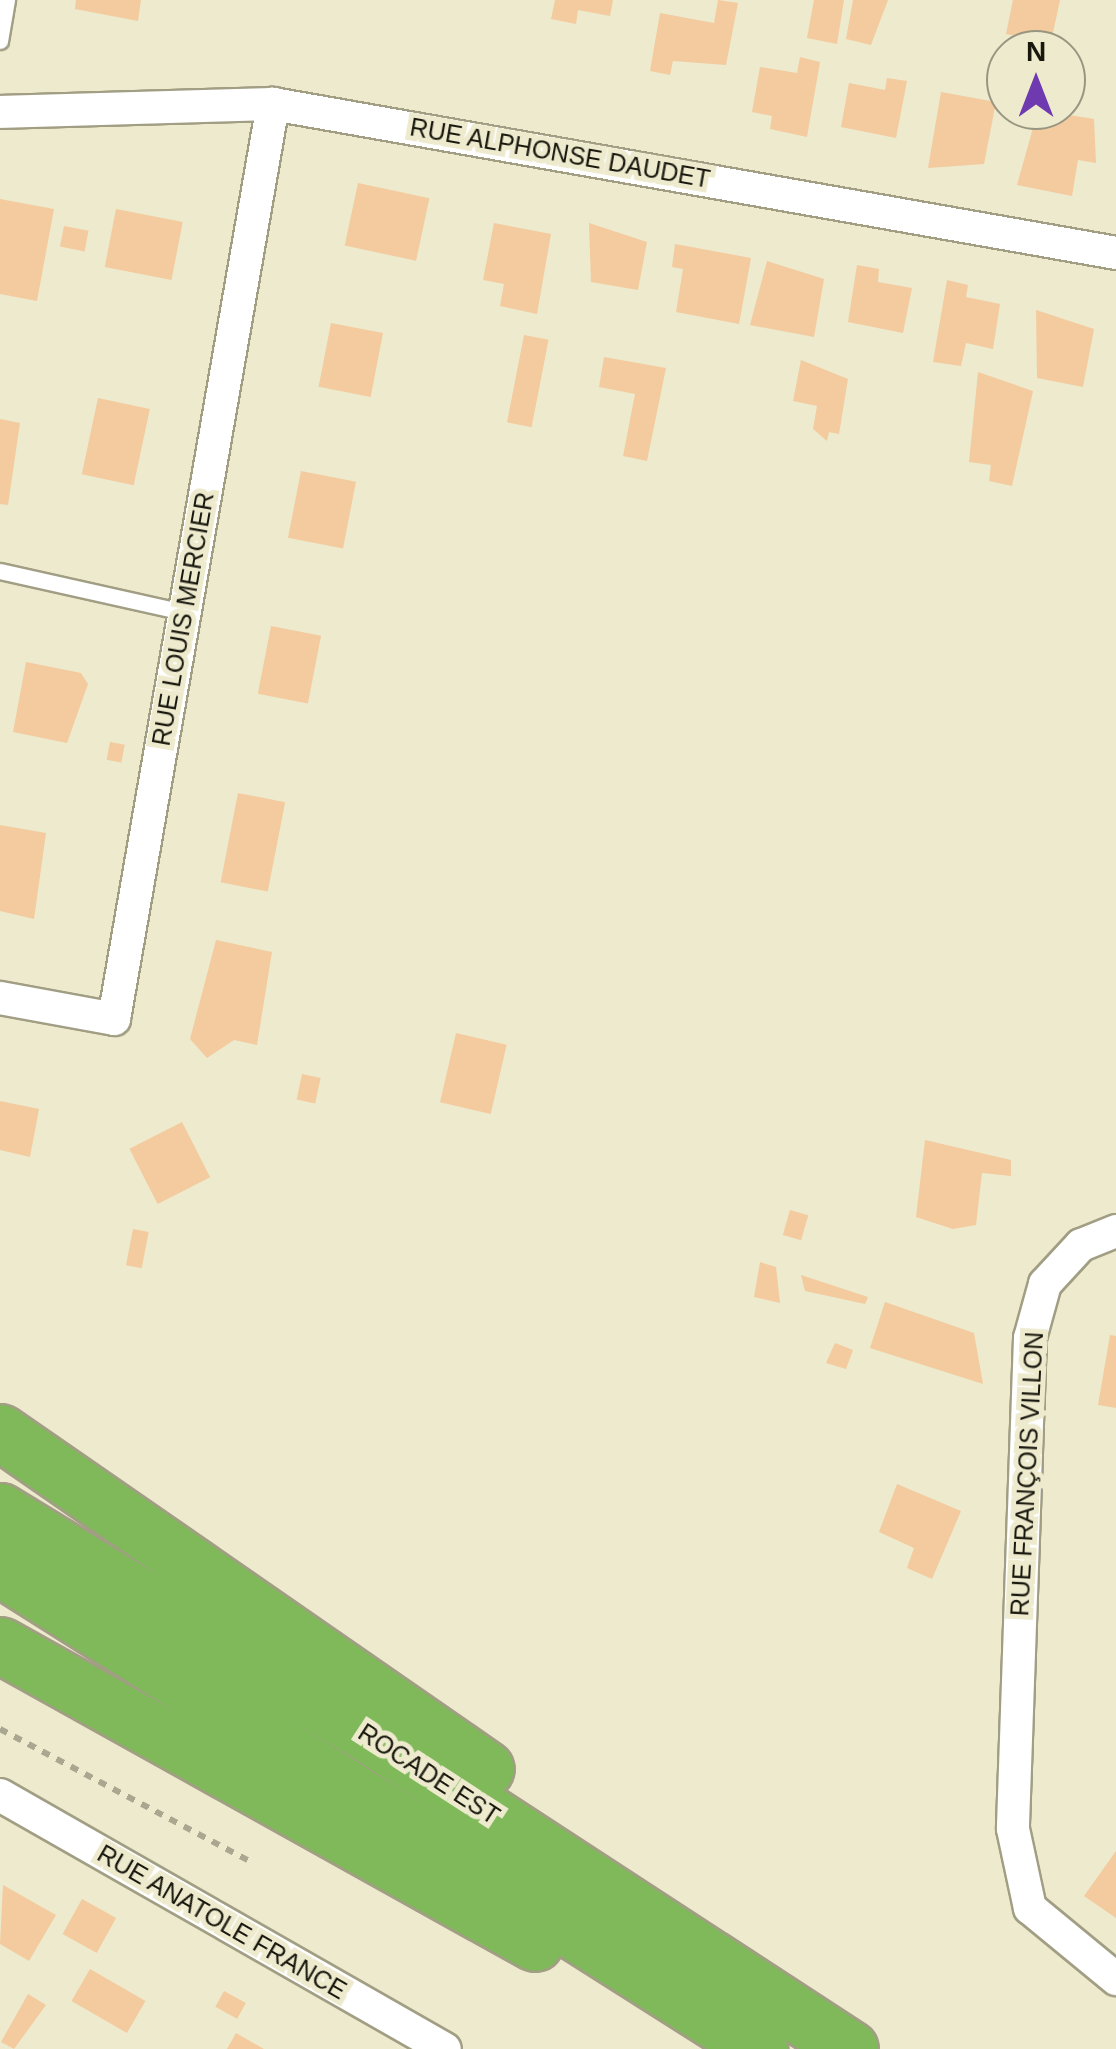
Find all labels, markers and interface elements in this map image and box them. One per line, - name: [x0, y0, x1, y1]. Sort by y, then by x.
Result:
- north arrow: [986, 30, 1086, 130]
- text: N: [1026, 36, 1046, 67]
- street label: RUE ALPHONSE DAUDET: [407, 112, 713, 194]
- street label: RUE LOUIS MERCIER: [146, 490, 220, 748]
- street label: RUE FRANÇOIS VILLON: [1005, 1331, 1049, 1617]
- street label: ROCADE EST: [353, 1717, 505, 1831]
- street label: RUE ANATOLE FRANCE: [92, 1838, 352, 2006]

